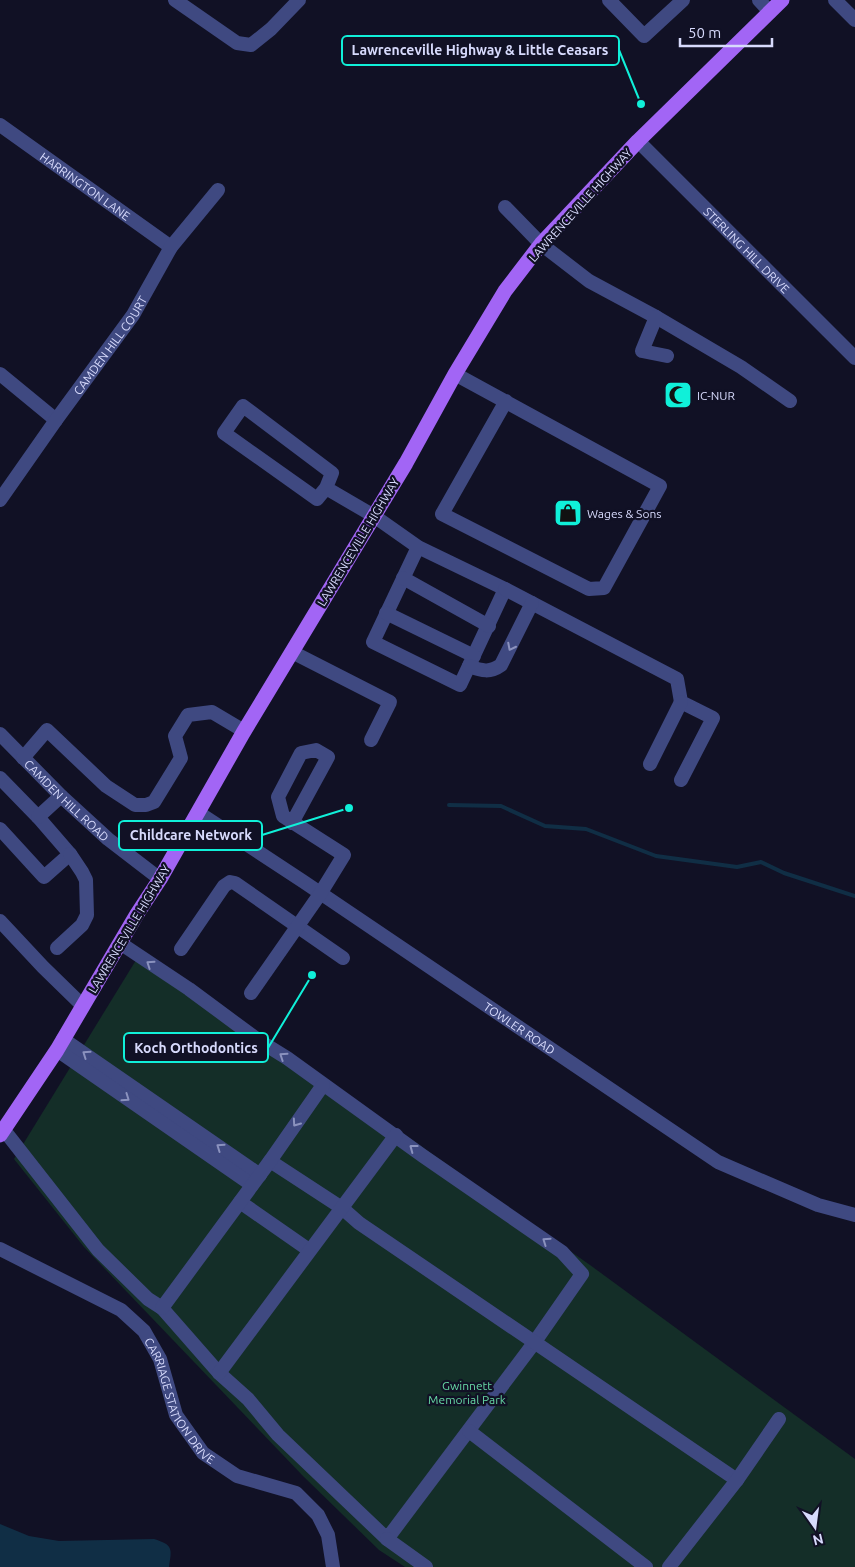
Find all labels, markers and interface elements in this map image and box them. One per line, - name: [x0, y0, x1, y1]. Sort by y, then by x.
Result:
- scale bar: [680, 15, 772, 47]
- text: 50 m: [688, 24, 721, 41]
- callout: Lawrenceville Highway & Little Ceasars: [342, 36, 619, 65]
- text: Lawrenceville Highway & Little Ceasars: [352, 42, 609, 58]
- street label: LAWRENCEVILLE HIGHWAY: [526, 146, 634, 264]
- street label: HARRINGTON LANE: [38, 149, 133, 223]
- street label: STERLING HILL DRIVE: [701, 204, 793, 296]
- street label: CAMDEN HILL COURT: [71, 293, 149, 397]
- mosque icon: IC-NUR: [663, 380, 693, 410]
- place label: IC-NUR: [697, 389, 735, 402]
- street label: LAWRENCEVILLE HIGHWAY: [315, 476, 401, 608]
- shop icon: Wages & Sons: [553, 498, 583, 528]
- place label: Wages & Sons: [587, 507, 661, 520]
- one-way arrow: [507, 642, 517, 651]
- street label: CAMDEN HILL ROAD: [22, 757, 112, 843]
- callout: Childcare Network: [119, 821, 262, 850]
- text: Childcare Network: [130, 827, 252, 843]
- street label: LAWRENCEVILLE HIGHWAY: [86, 863, 172, 995]
- one-way arrow: [146, 961, 156, 970]
- street label: TOWLER ROAD: [482, 999, 558, 1056]
- callout: Koch Orthodontics: [124, 1033, 268, 1062]
- text: Koch Orthodontics: [134, 1040, 258, 1056]
- one-way arrow: [82, 1051, 92, 1060]
- one-way arrow: [280, 1053, 289, 1063]
- one-way arrow: [120, 1092, 129, 1101]
- one-way arrow: [293, 1117, 302, 1127]
- one-way arrow: [216, 1144, 225, 1153]
- one-way arrow: [410, 1146, 419, 1154]
- one-way arrow: [542, 1238, 552, 1247]
- street label: CARRIAGE STATION DRIVE: [143, 1335, 218, 1466]
- park label: Gwinnett Memorial Park: [428, 1379, 506, 1406]
- north arrow: [790, 1502, 840, 1552]
- text: N: [811, 1531, 825, 1549]

